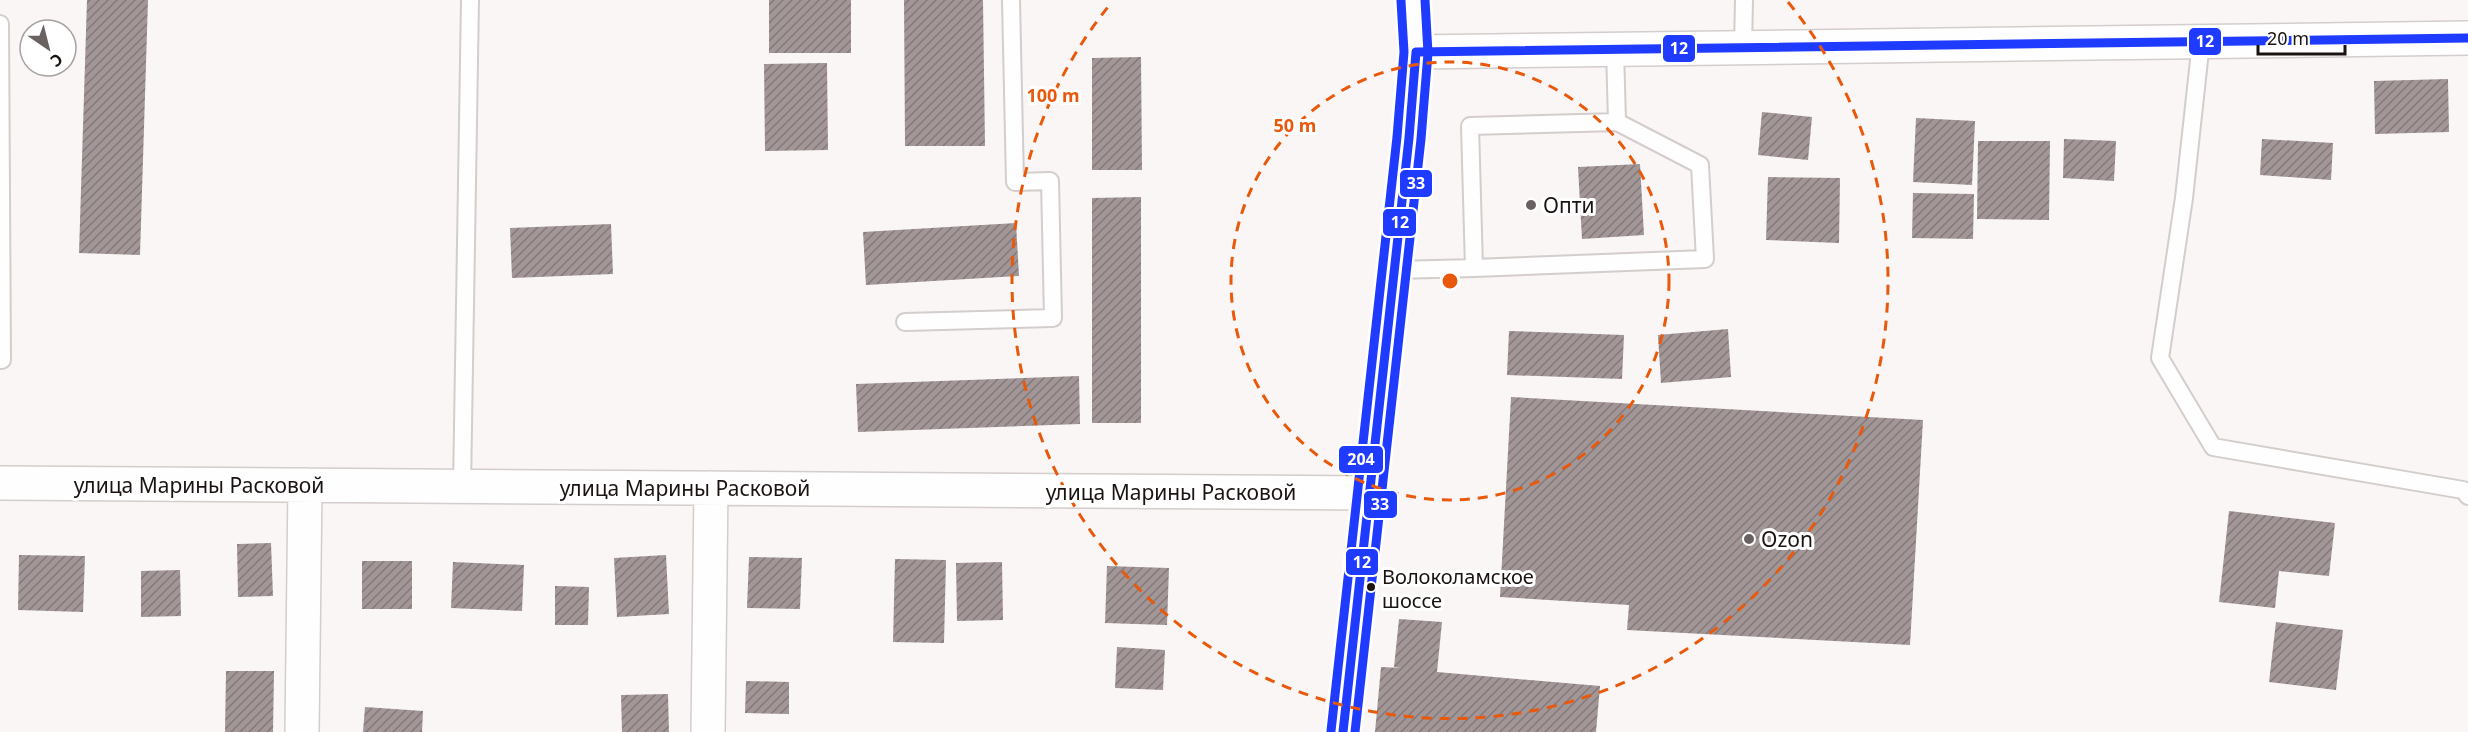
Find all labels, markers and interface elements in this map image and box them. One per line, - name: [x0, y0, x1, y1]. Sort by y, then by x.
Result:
- north arrow: [18, 18, 78, 78]
- scale bar: [2258, 18, 2345, 56]
- text: 20 m: [2267, 26, 2309, 50]
- line badge: 12: [2188, 27, 2222, 56]
- text: 12: [2196, 30, 2214, 52]
- line badge: 12: [1662, 34, 1696, 63]
- text: 12: [1670, 37, 1688, 59]
- text: С: [46, 48, 67, 72]
- text: 100 m: [1026, 83, 1080, 107]
- text: 50 m: [1274, 113, 1316, 137]
- line badge: 33: [1399, 169, 1433, 198]
- text: 33: [1407, 172, 1425, 194]
- place label: Опти: [1543, 191, 1595, 219]
- marker: Опти: [1524, 198, 1538, 212]
- line badge: 12: [1382, 208, 1417, 237]
- text: 12: [1391, 211, 1409, 233]
- centre of rings: [1440, 271, 1460, 291]
- line badge: 204: [1338, 445, 1384, 474]
- text: 204: [1347, 448, 1375, 470]
- street label: улица Марины Расковой: [74, 471, 324, 499]
- street label: улица Марины Расковой: [560, 474, 810, 502]
- street label: улица Марины Расковой: [1046, 478, 1296, 506]
- line badge: 33: [1363, 490, 1398, 519]
- text: 33: [1371, 493, 1389, 515]
- place label: Ozon: [1761, 525, 1813, 553]
- marker: Ozon: [1742, 532, 1756, 546]
- line badge: 12: [1345, 548, 1379, 576]
- text: 12: [1353, 551, 1371, 573]
- place label: Волоколамское шоссе: [1382, 563, 1534, 614]
- marker: Волоколамское шоссе: [1365, 581, 1377, 593]

